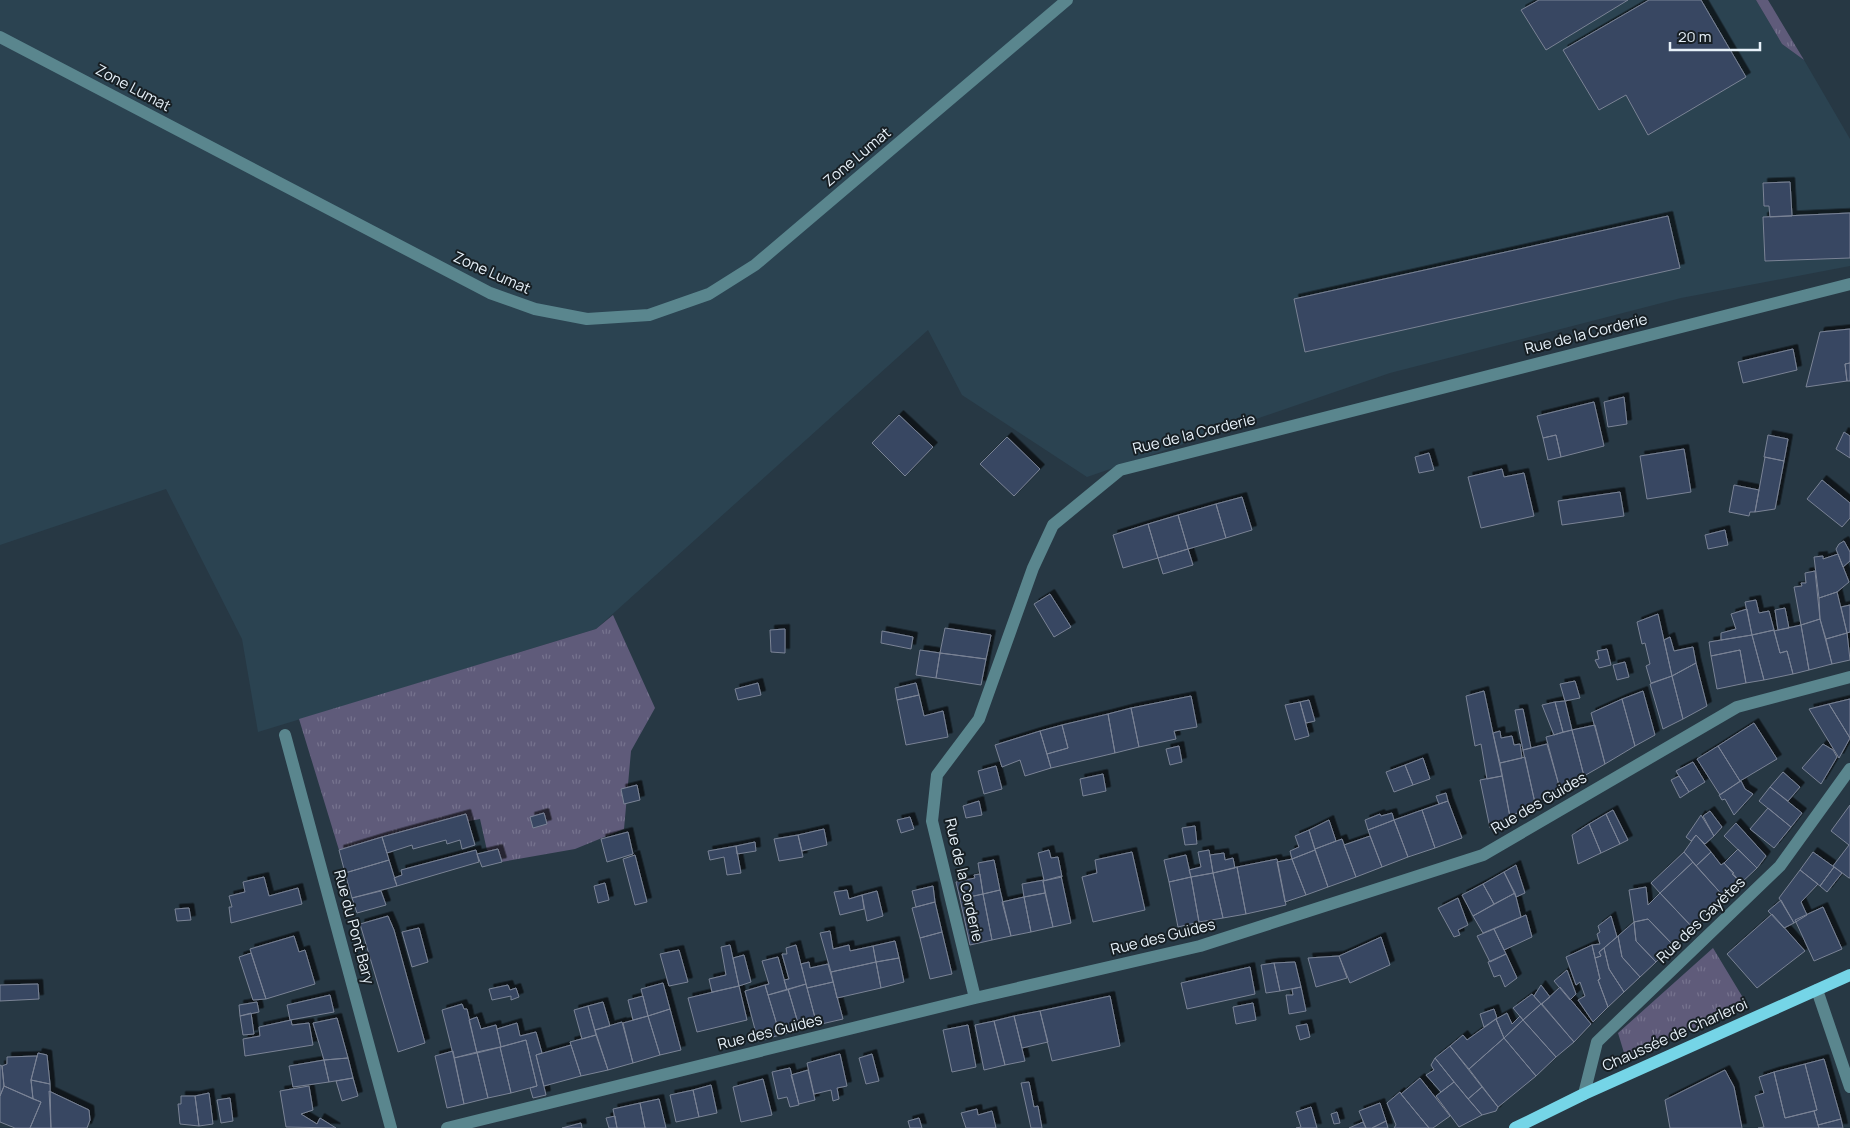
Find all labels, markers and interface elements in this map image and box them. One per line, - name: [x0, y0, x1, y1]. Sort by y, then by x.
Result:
- scale bar: [1670, 20, 1760, 52]
- text: 20 m: [1678, 26, 1711, 47]
- street label: Zone Lumat: [92, 59, 175, 116]
- street label: Zone Lumat: [818, 122, 895, 191]
- street label: Zone Lumat: [450, 246, 534, 299]
- street label: Rue de la Corderie: [1522, 308, 1650, 359]
- street label: Rue de la Corderie: [1130, 408, 1258, 459]
- street label: Rue des Guides: [1487, 767, 1591, 838]
- street label: Rue de la Corderie: [940, 816, 989, 944]
- street label: Rue du Pont Bary: [329, 867, 380, 986]
- street label: Rue des Gayètes: [1652, 872, 1750, 968]
- street label: Rue des Guides: [1108, 913, 1218, 960]
- street label: Chaussée de Charleroi: [1599, 993, 1751, 1076]
- street label: Rue des Guides: [715, 1008, 825, 1055]

